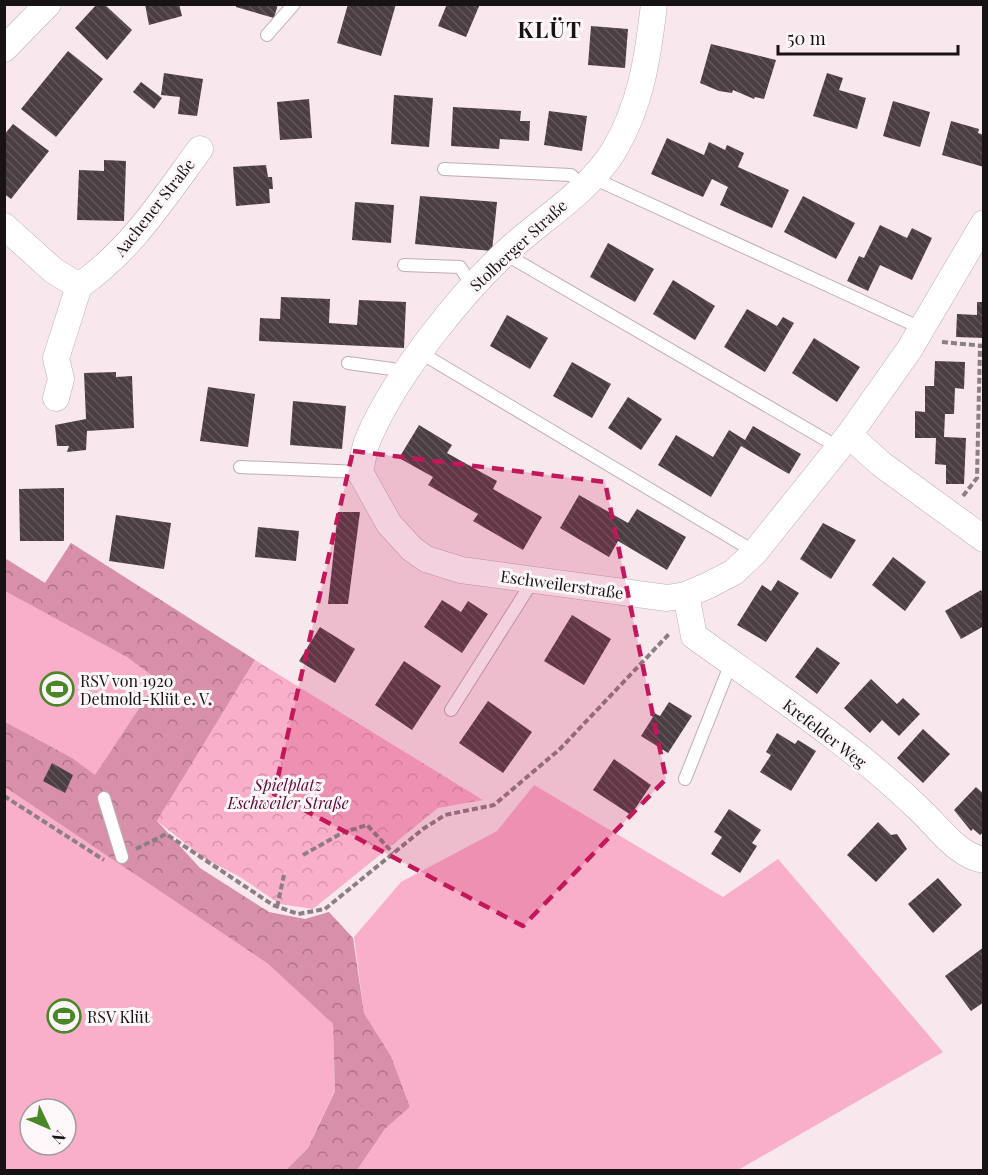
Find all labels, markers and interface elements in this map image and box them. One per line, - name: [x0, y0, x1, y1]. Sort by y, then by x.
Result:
- district label: KLÜT: [518, 14, 582, 44]
- scale bar: [778, 18, 958, 56]
- text: 50 m: [787, 26, 826, 50]
- street label: Aachener Straße: [109, 154, 199, 261]
- street label: Stolberger Straße: [465, 194, 571, 296]
- street label: Eschweilerstraße: [499, 565, 625, 603]
- place label: RSV von 1920 Detmold-Klüt e. V.: [80, 670, 212, 709]
- sports icon: RSV von 1920 Detmold-Klüt e. V.: [39, 671, 75, 707]
- street label: Krefelder Weg: [779, 694, 871, 773]
- park label: Spielplatz Eschweiler Straße: [226, 774, 349, 813]
- sports icon: RSV Klüt: [46, 998, 82, 1034]
- place label: RSV Klüt: [87, 1006, 150, 1027]
- north arrow: [18, 1097, 78, 1157]
- text: N: [47, 1126, 71, 1150]

